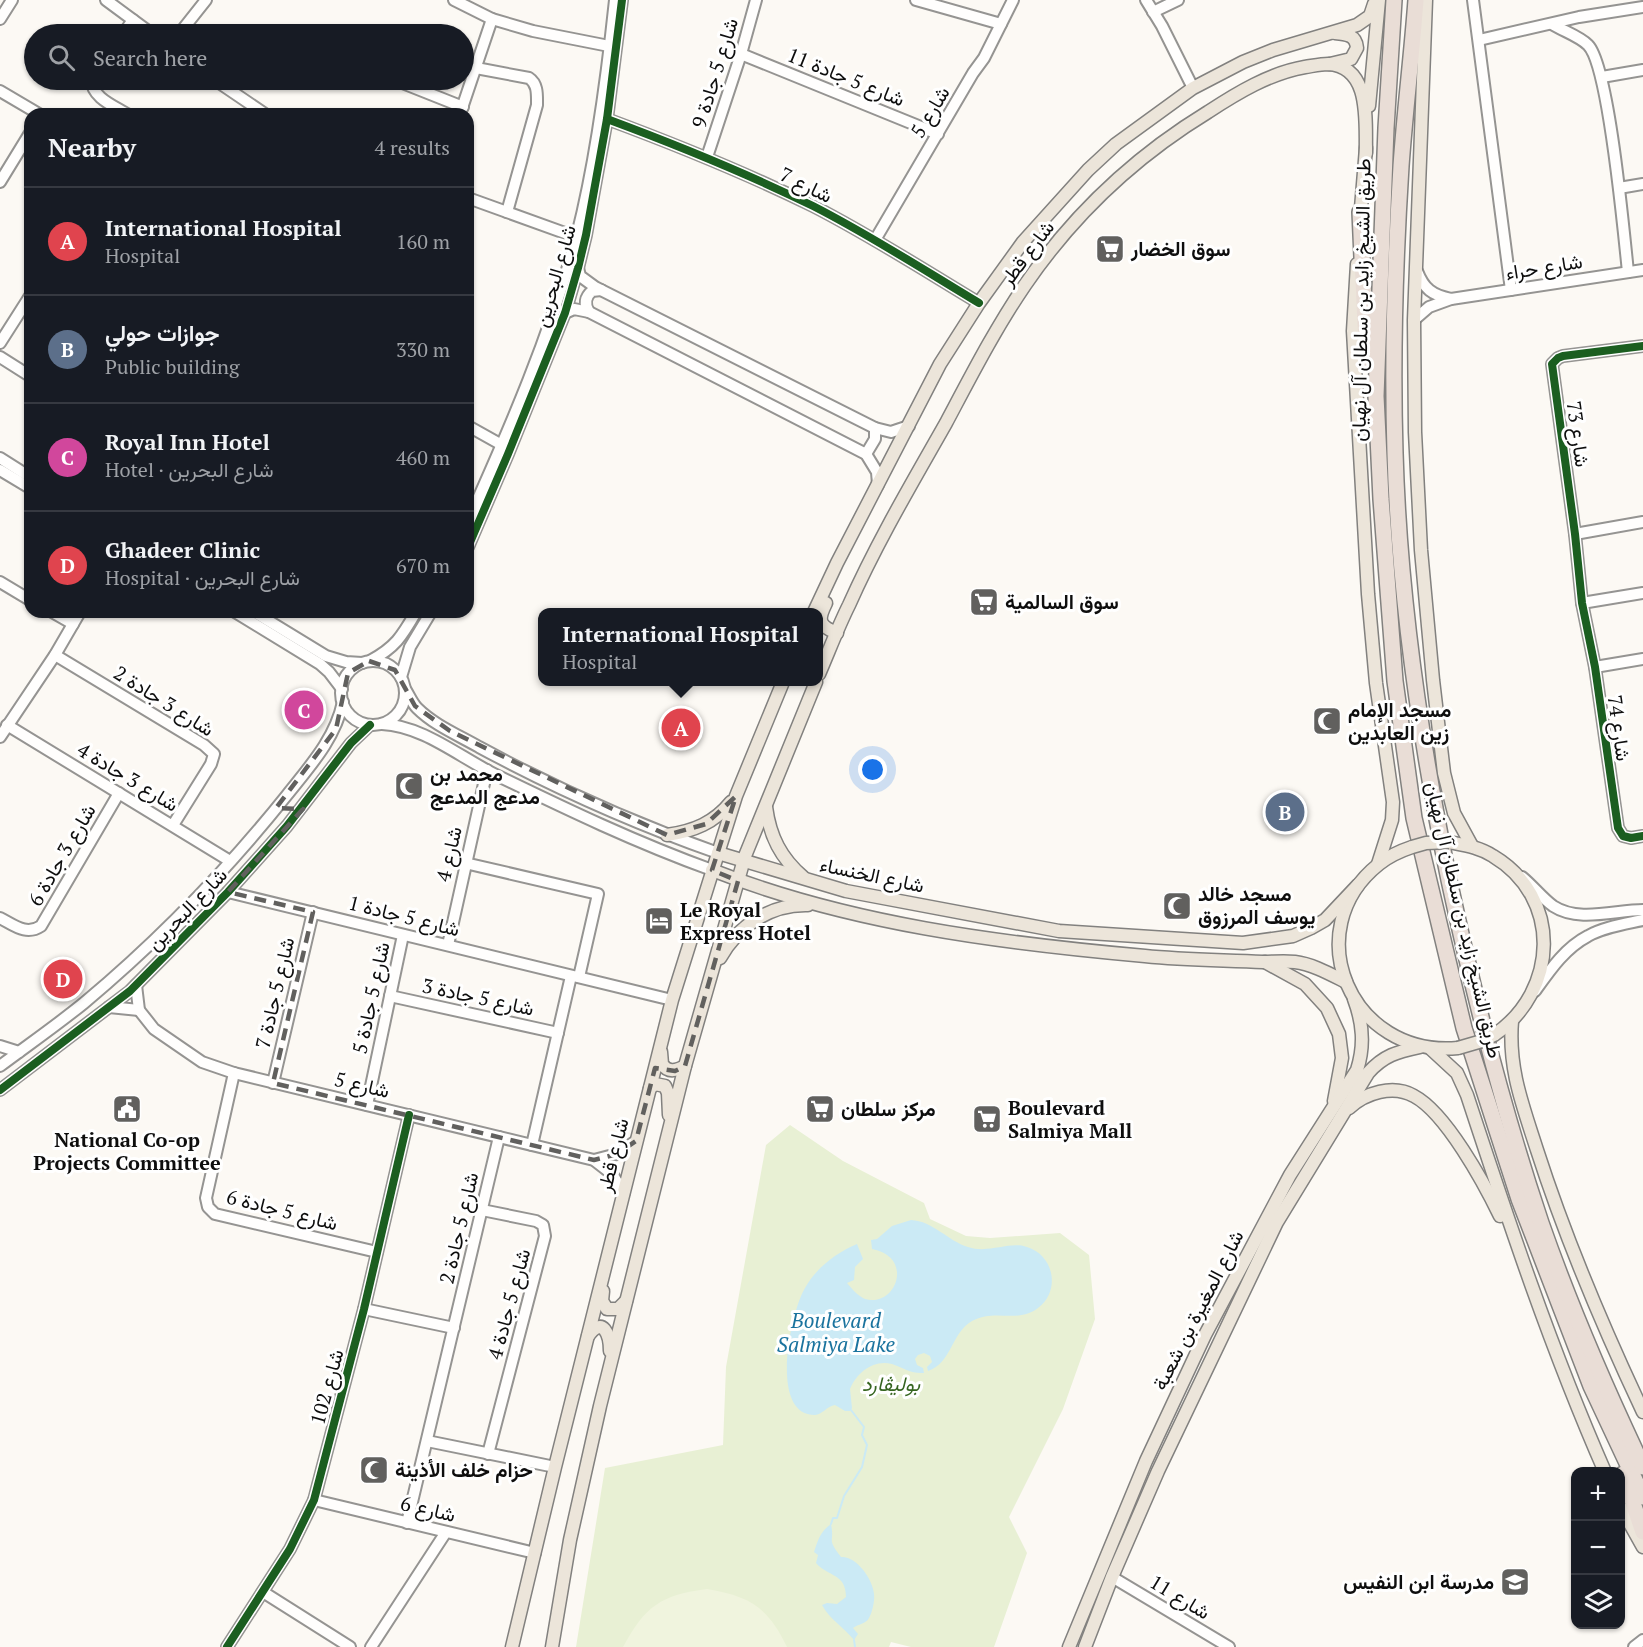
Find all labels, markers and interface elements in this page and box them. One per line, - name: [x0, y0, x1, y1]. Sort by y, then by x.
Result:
- street label: شارع 5 جادة 9: [685, 15, 745, 131]
- search box: [24, 24, 474, 90]
- icon: search: [45, 41, 78, 74]
- street label: شارع 5 جادة 11: [783, 41, 909, 113]
- text: Search here: [93, 43, 207, 72]
- street label: شارع 5: [904, 81, 956, 143]
- text: Nearby: [48, 130, 136, 164]
- text: 4 results: [375, 134, 450, 161]
- street label: طريق الشيخ زايد بن سلطان آل نهيان: [1345, 158, 1377, 442]
- street label: شارع 7: [775, 160, 837, 210]
- text: International Hospital: [105, 213, 342, 242]
- street label: شارع قطر: [993, 214, 1061, 292]
- street label: شارع البحرين: [527, 222, 583, 330]
- text: A: [60, 228, 75, 255]
- text: 160 m: [396, 228, 450, 255]
- supermarket icon: سوق الخضار: [1094, 233, 1126, 265]
- place label: سوق الخضار: [1130, 235, 1230, 262]
- text: Hospital: [105, 242, 180, 269]
- street label: شارع حراء: [1503, 247, 1585, 287]
- text: جوازات حولي: [105, 318, 219, 347]
- text: B: [61, 336, 74, 363]
- text: 330 m: [396, 336, 450, 363]
- text: Public building: [105, 353, 239, 380]
- street label: شارع 73: [1560, 399, 1596, 469]
- text: Royal Inn Hotel: [105, 427, 270, 456]
- text: C: [61, 444, 74, 471]
- text: 460 m: [396, 444, 450, 471]
- text: Hotel · شارع البحرين: [105, 456, 274, 483]
- text: Ghadeer Clinic: [105, 535, 260, 564]
- text: D: [60, 552, 75, 579]
- text: 670 m: [396, 552, 450, 579]
- text: Hospital · شارع البحرين: [105, 564, 300, 591]
- supermarket icon: سوق السالمية: [968, 586, 1000, 618]
- place label: سوق السالمية: [1005, 588, 1119, 615]
- popup: [538, 608, 823, 686]
- text: International Hospital: [562, 619, 799, 648]
- text: Hospital: [562, 648, 637, 675]
- street label: شارع 3 جادة 2: [108, 659, 220, 743]
- pin: C: [284, 688, 324, 732]
- street label: شارع 74: [1601, 693, 1637, 763]
- place label: مسجد الإمام زين العابدين: [1348, 696, 1451, 746]
- mosque icon: مسجد الإمام زين العابدين: [1311, 705, 1343, 737]
- pin: A: [662, 706, 700, 750]
- street label: شارع 3 جادة 4: [72, 736, 184, 818]
- your location: [858, 755, 887, 784]
- place label: محمد بن مدعج المدعج: [430, 760, 540, 811]
- mosque icon: محمد بن مدعج المدعج: [393, 770, 425, 802]
- street label: طريق الشيخ زايد بن سلطان آل نهيان: [1419, 779, 1509, 1061]
- pin: B: [1266, 790, 1304, 834]
- street label: شارع 3 جادة 6: [21, 799, 103, 911]
- street label: شارع 4: [429, 824, 469, 884]
- street label: شارع الخنساء: [817, 850, 927, 900]
- street label: شارع البحرين: [140, 861, 234, 957]
- place label: مسجد خالد يوسف المرزوق: [1198, 880, 1315, 930]
- street label: شارع 5 جادة 1: [345, 889, 463, 943]
- mosque icon: مسجد خالد يوسف المرزوق: [1161, 890, 1193, 922]
- place label: Le Royal Express Hotel: [680, 896, 811, 946]
- hotel icon: Le Royal Express Hotel: [643, 905, 675, 937]
- street label: شارع 5 جادة 7: [249, 934, 301, 1052]
- street label: شارع 5 جادة 5: [345, 939, 397, 1057]
- pin: D: [44, 956, 82, 1002]
- street label: شارع 5 جادة 3: [419, 971, 537, 1023]
- street label: شارع 5: [332, 1065, 392, 1105]
- public building icon: National Co-op Projects Committee: [111, 1093, 143, 1125]
- supermarket icon: مركز سلطان: [804, 1093, 836, 1125]
- place label: Boulevard Salmiya Mall: [1008, 1094, 1133, 1144]
- place label: مركز سلطان: [841, 1095, 936, 1122]
- supermarket icon: Boulevard Salmiya Mall: [971, 1103, 1003, 1135]
- street label: شارع قطر: [590, 1115, 636, 1196]
- place label: National Co-op Projects Committee: [33, 1126, 221, 1176]
- street label: شارع 5 جادة 2: [433, 1169, 485, 1287]
- street label: شارع 5 جادة 6: [223, 1183, 341, 1237]
- street label: شارع المغيرة بن شعبة: [1145, 1225, 1251, 1395]
- street label: شارع 5 جادة 4: [481, 1245, 537, 1363]
- water label: Boulevard Salmiya Lake: [777, 1306, 896, 1358]
- street label: شارع 102: [304, 1346, 350, 1428]
- park label: بوليڤارد: [862, 1370, 921, 1397]
- mosque icon: حزام خلف الأذينة: [358, 1454, 390, 1486]
- place label: حزام خلف الأذينة: [395, 1456, 533, 1483]
- map controls: [1571, 1467, 1625, 1629]
- button: +: [1571, 1467, 1625, 1521]
- street label: شارع 6: [398, 1489, 458, 1529]
- button: −: [1571, 1521, 1625, 1575]
- school or university icon: مدرسة ابن النفيس: [1499, 1566, 1531, 1598]
- street label: شارع 11: [1144, 1568, 1216, 1626]
- place label: مدرسة ابن النفيس: [1343, 1568, 1494, 1595]
- button: layers: [1571, 1575, 1625, 1629]

